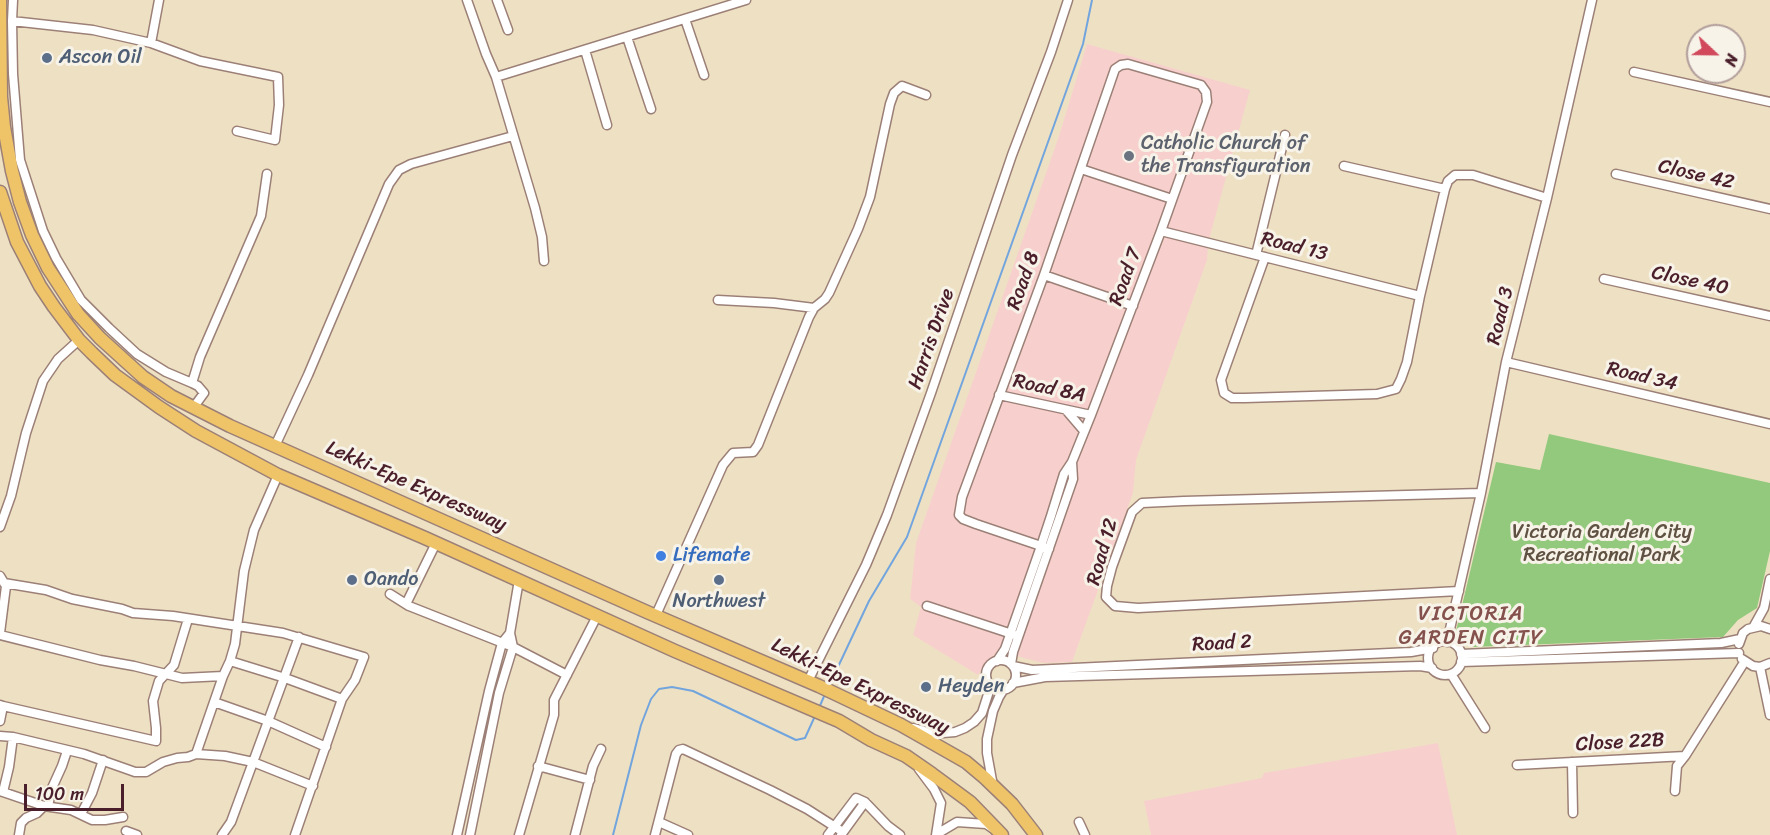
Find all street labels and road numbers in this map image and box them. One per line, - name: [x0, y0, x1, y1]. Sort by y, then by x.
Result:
- street label: Close 42: [1656, 155, 1736, 195]
- street label: Road 13: [1258, 227, 1330, 267]
- street label: Road 7: [1105, 245, 1147, 309]
- street label: Road 8: [1002, 249, 1046, 313]
- street label: Close 40: [1649, 261, 1731, 301]
- street label: Road 3: [1482, 284, 1520, 348]
- street label: Harris Drive: [904, 286, 960, 392]
- street label: Road 34: [1604, 357, 1680, 397]
- street label: Road 8A: [1011, 370, 1087, 408]
- street label: Lekki-Epe Expressway: [322, 436, 510, 538]
- street label: Road 12: [1082, 516, 1124, 588]
- street label: Road 2: [1192, 630, 1252, 658]
- street label: Lekki-Epe Expressway: [767, 633, 953, 741]
- street label: Close 22B: [1575, 729, 1665, 757]

